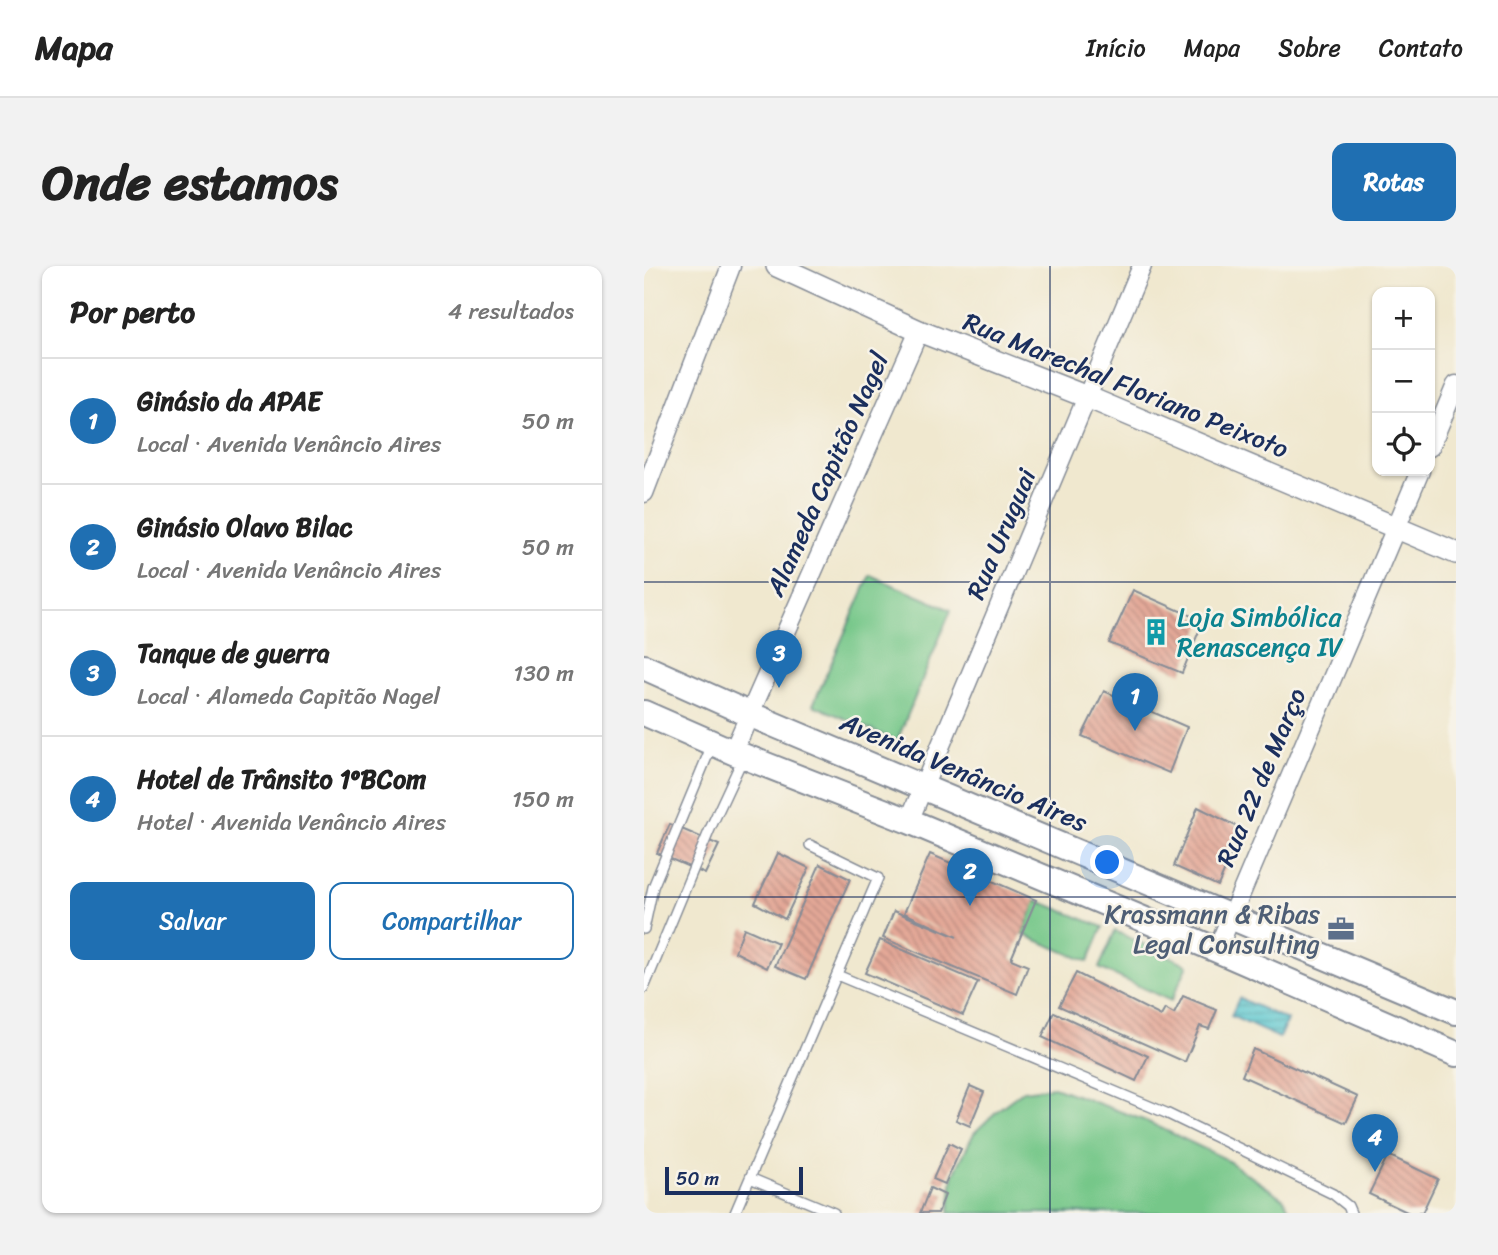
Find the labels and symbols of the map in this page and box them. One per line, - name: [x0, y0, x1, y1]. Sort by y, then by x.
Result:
- street label: Rua Marechal Floriano Peixoto: [956, 299, 1296, 471]
- street label: Alameda Capitão Nagel: [752, 344, 902, 605]
- street label: Rua Uruguai: [953, 460, 1050, 607]
- place label: Loja Simbólica Renascença IV: [1177, 594, 1344, 670]
- building icon: Loja Simbólica Renascença IV: [1141, 617, 1171, 647]
- pin: 3: [756, 630, 802, 688]
- pin: 1: [1112, 673, 1158, 731]
- street label: Rua 22 de Março: [1203, 680, 1319, 874]
- street label: Avenida Venâncio Aires: [832, 699, 1095, 845]
- your location: [1090, 845, 1124, 879]
- pin: 2: [947, 848, 993, 906]
- place label: Krassmann & Ribas Legal Consulting: [1104, 891, 1320, 967]
- office icon: Krassmann & Ribas Legal Consulting: [1326, 914, 1356, 944]
- pin: 4: [1352, 1114, 1398, 1172]
- scale bar: [665, 1164, 803, 1196]

